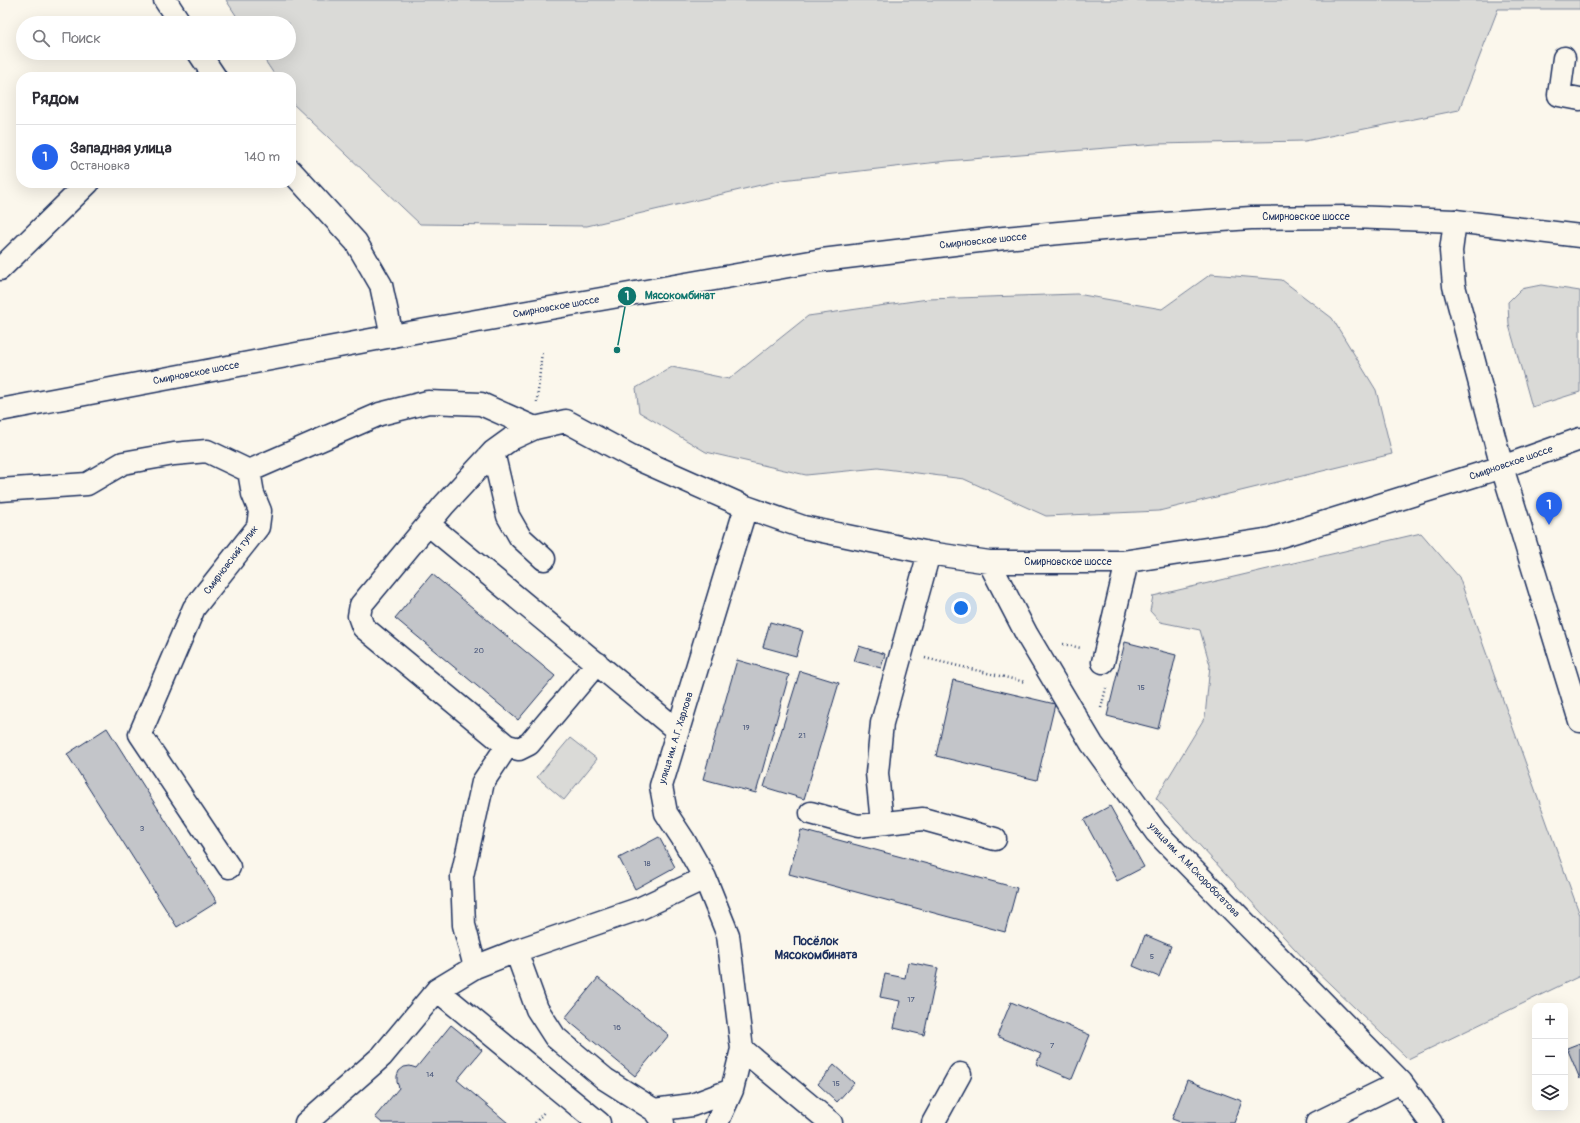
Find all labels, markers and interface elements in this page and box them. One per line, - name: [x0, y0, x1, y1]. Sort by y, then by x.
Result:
- search box: [16, 16, 296, 60]
- icon: search: [30, 27, 52, 49]
- text: Поиск: [62, 29, 101, 48]
- text: Рядом: [32, 88, 79, 109]
- text: Западная улица: [70, 139, 172, 158]
- text: 1: [42, 149, 48, 165]
- text: 140 m: [244, 149, 280, 165]
- text: Остановка: [70, 158, 130, 174]
- street label: Смирновское шоссе: [1262, 211, 1350, 223]
- street label: Смирновское шоссе: [939, 230, 1027, 252]
- callout: Мясокомбинат: [617, 284, 724, 307]
- text: 1: [625, 289, 629, 304]
- text: Мясокомбинат: [645, 289, 716, 302]
- street label: Смирновское шоссе: [512, 293, 600, 321]
- street label: Смирновское шоссе: [152, 359, 240, 387]
- street label: Смирновское шоссе: [1468, 443, 1554, 483]
- pin: 1: [1536, 492, 1562, 525]
- street label: Смирновский тупик: [201, 523, 261, 597]
- street label: Смирновское шоссе: [1024, 556, 1112, 568]
- your location: [951, 598, 971, 618]
- house number: 20: [474, 646, 485, 655]
- house number: 15: [1137, 683, 1145, 692]
- street label: улица им. А.Г. Харлова: [656, 690, 696, 786]
- house number: 19: [742, 723, 750, 732]
- house number: 21: [798, 731, 806, 740]
- street label: улица им. А.М.Скоробогатова: [1145, 820, 1242, 920]
- house number: 3: [140, 824, 145, 833]
- house number: 18: [643, 859, 651, 868]
- district label: Посёлок Мясокомбината: [775, 934, 858, 963]
- house number: 5: [1150, 952, 1154, 961]
- house number: 17: [907, 995, 915, 1004]
- map controls: [1532, 1003, 1568, 1111]
- button: +: [1532, 1003, 1568, 1039]
- house number: 16: [613, 1023, 621, 1032]
- button: −: [1532, 1039, 1568, 1075]
- house number: 7: [1050, 1041, 1055, 1050]
- house number: 14: [426, 1070, 434, 1079]
- button: layers: [1532, 1075, 1568, 1111]
- house number: 15: [832, 1079, 840, 1088]

